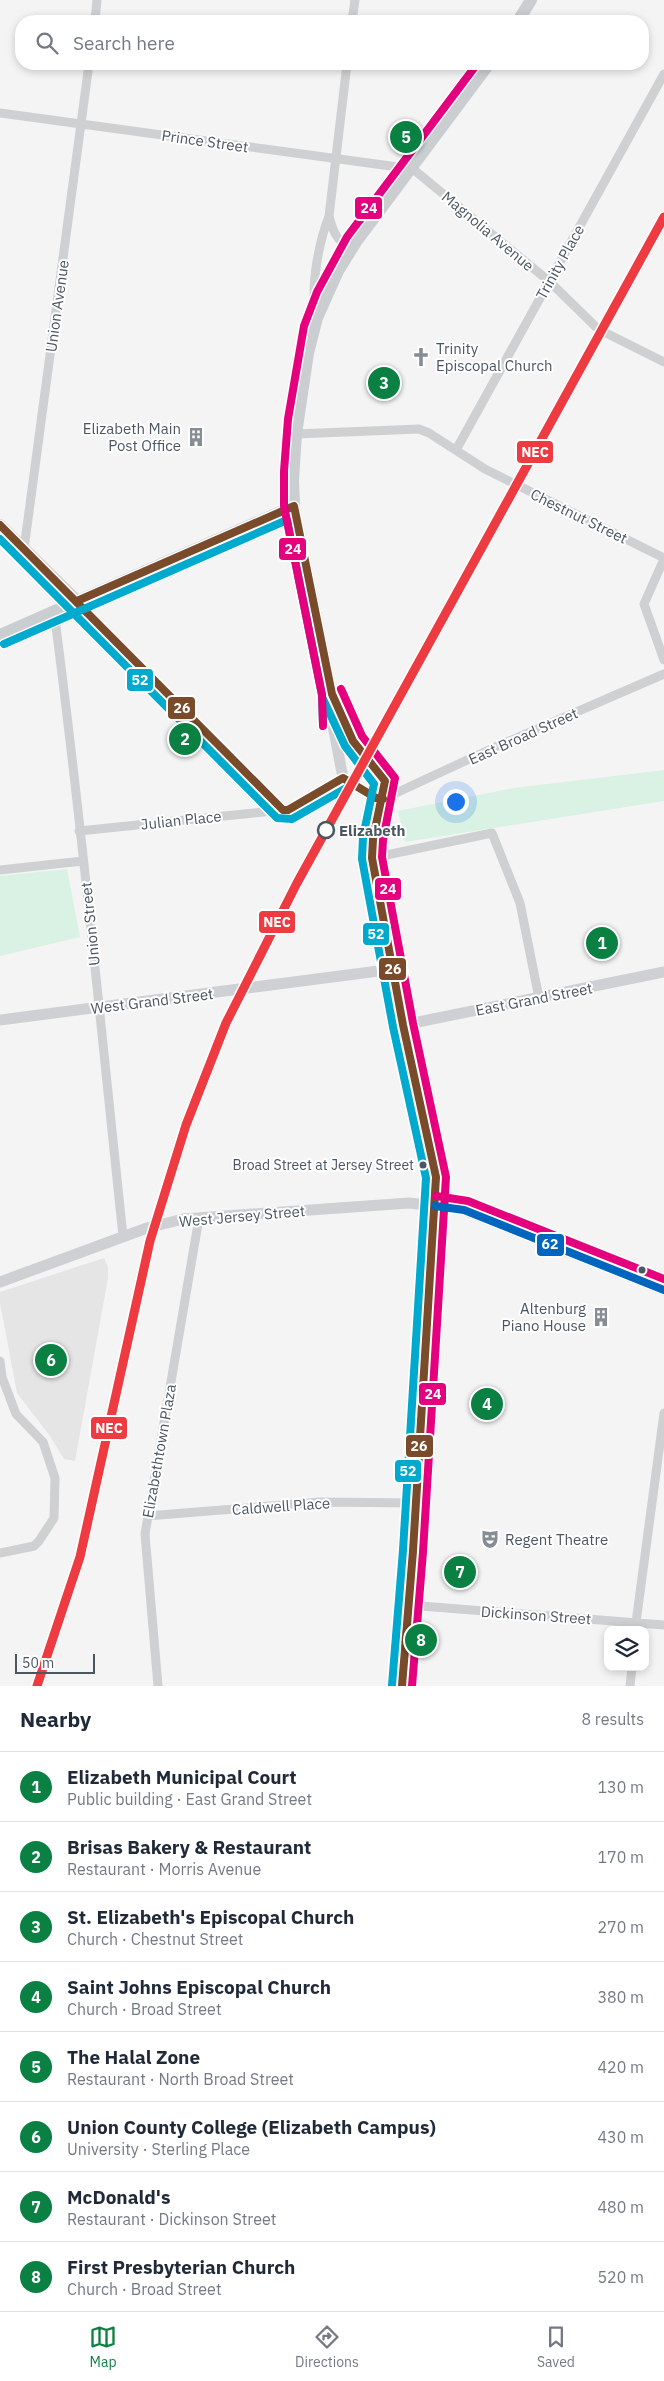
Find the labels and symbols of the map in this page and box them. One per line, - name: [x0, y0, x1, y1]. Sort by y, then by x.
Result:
- pin: 5: [390, 118, 422, 156]
- street label: Prince Street: [161, 126, 249, 156]
- street label: Magnolia Avenue: [438, 187, 538, 275]
- line badge: 24: [354, 196, 383, 220]
- text: 24: [361, 199, 377, 217]
- street label: Trinity Place: [532, 221, 588, 303]
- street label: Union Avenue: [41, 259, 73, 353]
- place label: Trinity Episcopal Church: [436, 339, 553, 375]
- church icon: Trinity Episcopal Church: [410, 346, 432, 368]
- pin: 3: [368, 364, 400, 402]
- place label: Elizabeth Main Post Office: [83, 419, 181, 455]
- building icon: Elizabeth Main Post Office: [185, 426, 207, 448]
- line badge: NEC: [516, 440, 554, 464]
- text: NEC: [521, 443, 549, 461]
- street label: Chestnut Street: [527, 484, 631, 548]
- line badge: 24: [278, 537, 307, 561]
- text: 24: [285, 540, 301, 558]
- line badge: 52: [126, 668, 154, 692]
- text: 52: [132, 671, 148, 689]
- line badge: 26: [167, 696, 196, 720]
- text: 26: [174, 699, 190, 717]
- street label: East Broad Street: [465, 703, 581, 769]
- pin: 2: [169, 720, 201, 758]
- your location: [443, 789, 469, 815]
- street label: Julian Place: [140, 806, 222, 834]
- marker: Elizabeth: [317, 821, 335, 839]
- place label: Elizabeth: [339, 821, 405, 840]
- line badge: 24: [374, 877, 402, 901]
- text: 24: [380, 880, 396, 898]
- street label: Union Street: [76, 881, 104, 967]
- line badge: NEC: [258, 910, 296, 934]
- text: NEC: [263, 913, 291, 931]
- line badge: 52: [362, 922, 390, 946]
- pin: 1: [586, 924, 618, 962]
- text: 52: [368, 925, 384, 943]
- line badge: 26: [378, 957, 407, 981]
- text: 26: [385, 960, 401, 978]
- street label: East Grand Street: [474, 978, 594, 1020]
- street label: West Grand Street: [90, 984, 214, 1018]
- place label: Broad Street at Jersey Street: [233, 1156, 414, 1174]
- marker: Broad Street at Jersey Street: [418, 1160, 428, 1170]
- street label: West Jersey Street: [178, 1201, 306, 1231]
- line badge: 62: [536, 1233, 565, 1257]
- text: 62: [542, 1235, 558, 1253]
- unlabelled marker: [637, 1265, 647, 1275]
- place label: Altenburg Piano House: [502, 1299, 586, 1335]
- building icon: Altenburg Piano House: [590, 1306, 612, 1328]
- pin: 6: [35, 1341, 67, 1379]
- line badge: 24: [418, 1382, 447, 1406]
- street label: Elizabethtown Plaza: [138, 1383, 180, 1519]
- text: 24: [425, 1385, 441, 1403]
- pin: 4: [471, 1385, 503, 1423]
- line badge: NEC: [90, 1416, 128, 1440]
- text: NEC: [95, 1419, 123, 1437]
- line badge: 26: [405, 1434, 434, 1458]
- text: 26: [411, 1437, 427, 1455]
- line badge: 52: [394, 1459, 422, 1483]
- text: 52: [400, 1462, 416, 1480]
- street label: Caldwell Place: [231, 1493, 331, 1519]
- theatre icon: Regent Theatre: [479, 1528, 501, 1550]
- place label: Regent Theatre: [505, 1530, 608, 1549]
- pin: 7: [444, 1553, 476, 1591]
- street label: Dickinson Street: [480, 1602, 592, 1628]
- pin: 8: [405, 1621, 437, 1659]
- scale bar: [15, 1651, 95, 1674]

